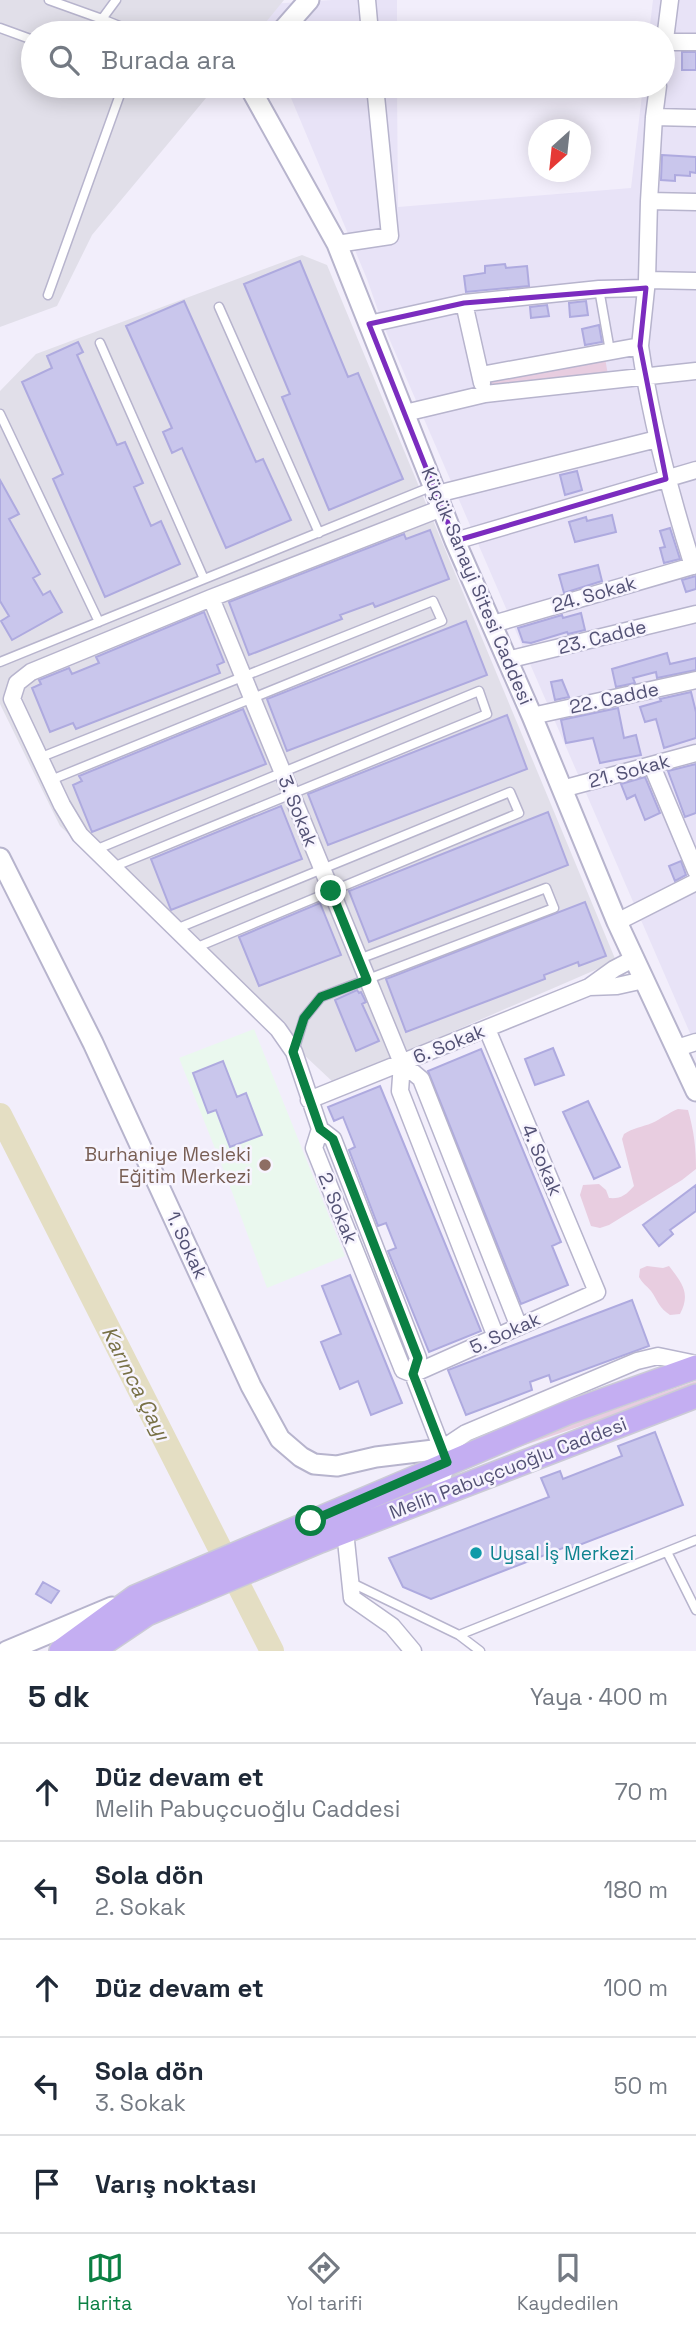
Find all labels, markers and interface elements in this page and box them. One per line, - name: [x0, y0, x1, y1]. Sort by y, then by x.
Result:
- search box: [21, 21, 675, 98]
- icon: search: [45, 41, 83, 79]
- text: Burada ara: [101, 43, 236, 77]
- north arrow: [528, 119, 591, 182]
- street label: Küçük Sanayi Sitesi Caddesi: [415, 463, 539, 709]
- street label: 24. Sokak: [549, 570, 639, 618]
- street label: 23. Cadde: [555, 614, 649, 660]
- street label: 22. Cadde: [567, 676, 661, 720]
- street label: 21. Sokak: [586, 748, 672, 794]
- street label: 3. Sokak: [272, 772, 324, 850]
- route end: [315, 875, 346, 906]
- street label: 6. Sokak: [409, 1018, 489, 1070]
- street label: 4. Sokak: [516, 1120, 568, 1200]
- place label: Burhaniye Mesleki Eğitim Merkezi: [85, 1142, 251, 1189]
- marker: Burhaniye Mesleki Eğitim Merkezi: [257, 1157, 273, 1173]
- street label: 2. Sokak: [312, 1169, 364, 1247]
- street label: 1. Sokak: [161, 1207, 213, 1283]
- street label: 5. Sokak: [466, 1306, 544, 1360]
- water label: Karınca Çayı: [96, 1322, 177, 1445]
- street label: Melih Pabuçcuoğlu Caddesi: [386, 1411, 630, 1525]
- route start: [295, 1505, 326, 1536]
- place label: Uysal İş Merkezi: [490, 1541, 634, 1566]
- marker: Uysal İş Merkezi: [468, 1545, 484, 1561]
- text: 5 dk: [28, 1677, 90, 1716]
- text: Yaya · 400 m: [530, 1682, 668, 1712]
- text: Düz devam et: [95, 1760, 264, 1794]
- icon: ahead: [28, 1773, 66, 1811]
- text: 70 m: [615, 1777, 668, 1807]
- text: Melih Pabuçcuoğlu Caddesi: [95, 1794, 400, 1824]
- text: Sola dön: [95, 1858, 204, 1892]
- icon: left: [28, 1871, 66, 1909]
- text: 180 m: [604, 1875, 668, 1905]
- text: 2. Sokak: [95, 1892, 186, 1922]
- icon: ahead: [28, 1969, 66, 2007]
- text: Düz devam et: [95, 1971, 264, 2005]
- text: 100 m: [603, 1973, 668, 2003]
- text: Sola dön: [95, 2054, 204, 2088]
- icon: left: [28, 2067, 66, 2105]
- text: 50 m: [614, 2071, 668, 2101]
- text: 3. Sokak: [95, 2088, 186, 2118]
- icon: arrive: [28, 2165, 66, 2203]
- text: Varış noktası: [95, 2167, 257, 2201]
- tab: Harita: [77, 2249, 132, 2316]
- tab: Yol tarifi: [287, 2249, 362, 2316]
- tab: Kaydedilen: [517, 2249, 619, 2316]

